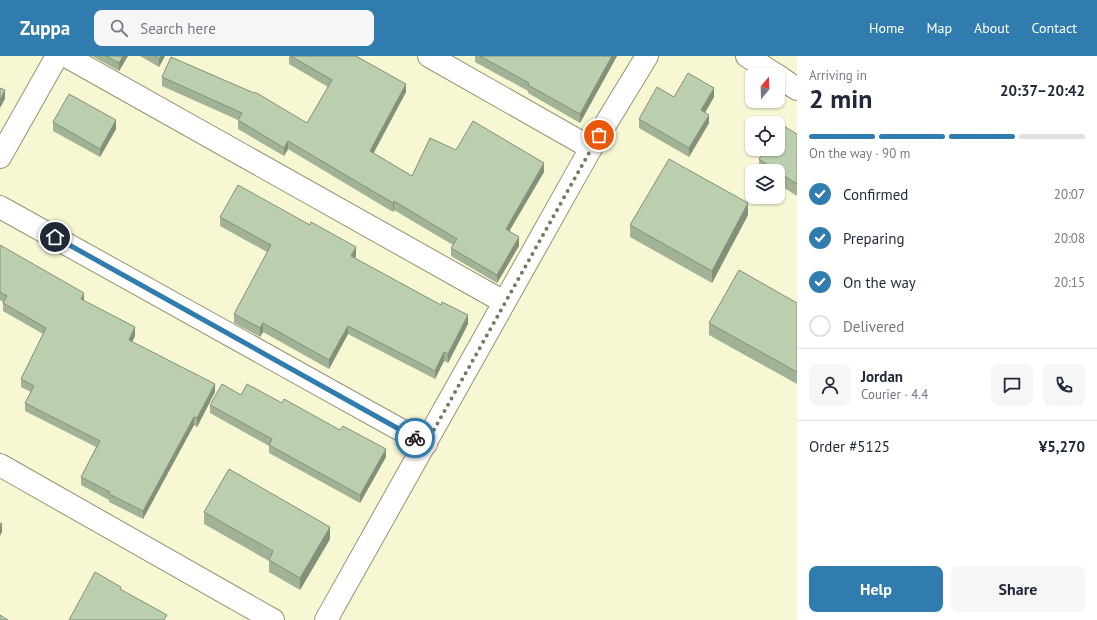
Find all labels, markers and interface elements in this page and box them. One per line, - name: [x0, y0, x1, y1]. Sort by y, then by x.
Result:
- search box: [94, 10, 374, 46]
- text: Zuppa: [20, 16, 70, 40]
- icon: search: [108, 17, 130, 39]
- text: Search here: [140, 19, 216, 38]
- text: Home: [869, 19, 904, 37]
- text: Map: [926, 19, 952, 37]
- text: About: [974, 19, 1010, 37]
- text: Contact: [1032, 19, 1077, 37]
- text: Arriving in: [809, 67, 867, 84]
- north arrow: [745, 68, 785, 108]
- map controls: [745, 68, 785, 204]
- text: 20:37–20:42: [1000, 81, 1085, 100]
- text: 2 min: [809, 82, 872, 115]
- button: locate: [745, 116, 785, 156]
- pin: [582, 118, 616, 152]
- icon: bag: [588, 124, 610, 146]
- text: On the way · 90 m: [809, 145, 910, 162]
- button: layers: [745, 164, 785, 204]
- icon: check: [809, 183, 831, 205]
- text: Confirmed: [843, 185, 908, 204]
- text: 20:07: [1054, 186, 1085, 203]
- pin: [38, 220, 72, 254]
- icon: home: [44, 226, 66, 248]
- icon: check: [809, 227, 831, 249]
- text: Preparing: [843, 229, 905, 248]
- text: 20:08: [1054, 230, 1085, 247]
- icon: check: [809, 271, 831, 293]
- text: On the way: [843, 273, 916, 292]
- text: 20:15: [1054, 274, 1085, 291]
- text: Delivered: [843, 317, 904, 336]
- button: person: [809, 364, 851, 406]
- button: chat: [991, 364, 1033, 406]
- button: phone: [1043, 364, 1085, 406]
- text: Jordan: [861, 367, 903, 386]
- text: Courier · 4.4: [861, 386, 928, 403]
- courier: [395, 418, 435, 458]
- icon: bike: [404, 427, 426, 449]
- text: Order #5125: [809, 437, 890, 456]
- text: ¥5,270: [1039, 437, 1085, 456]
- button: Help: [809, 566, 943, 612]
- button: Share: [951, 566, 1085, 612]

